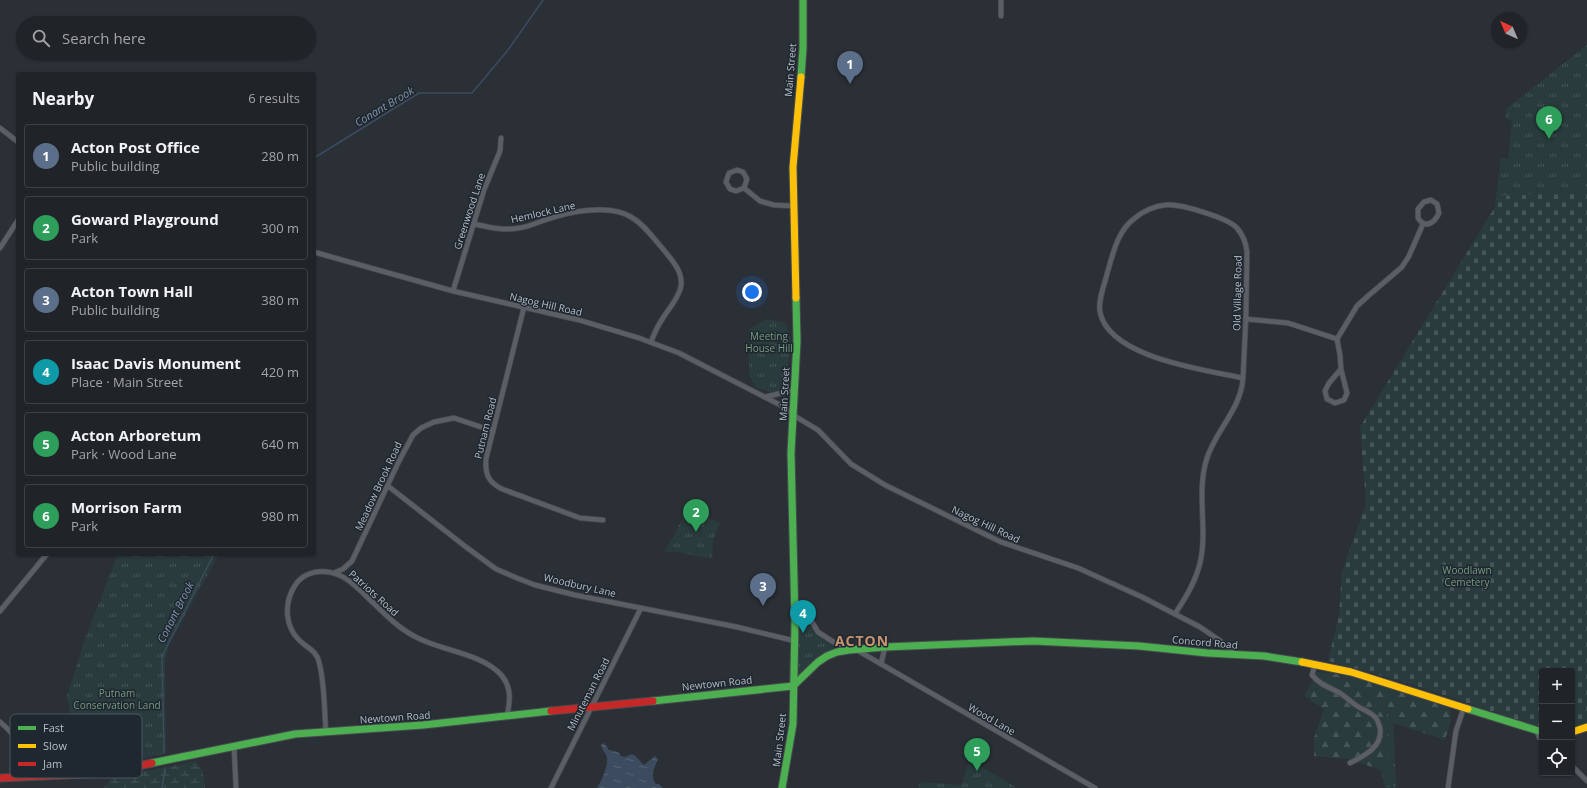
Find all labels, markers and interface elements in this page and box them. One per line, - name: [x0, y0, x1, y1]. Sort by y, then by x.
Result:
- north arrow: [1491, 12, 1527, 48]
- search box: [16, 16, 316, 60]
- icon: search: [30, 27, 52, 49]
- text: Search here: [62, 28, 146, 48]
- street label: Main Street: [781, 42, 799, 97]
- pin: 1: [837, 51, 863, 84]
- water label: Conant Brook: [352, 82, 417, 130]
- text: Nearby: [32, 87, 94, 110]
- text: 6 results: [248, 89, 300, 107]
- pin: 6: [1536, 106, 1562, 139]
- text: Acton Post Office: [71, 137, 200, 157]
- text: 1: [42, 147, 50, 165]
- text: 280 m: [261, 147, 299, 165]
- text: Public building: [71, 157, 160, 175]
- street label: Greenwood Lane: [450, 171, 488, 251]
- street label: Hemlock Lane: [509, 198, 577, 226]
- text: Goward Playground: [71, 209, 219, 229]
- text: 2: [42, 219, 50, 237]
- text: 300 m: [261, 219, 299, 237]
- text: Park: [71, 229, 98, 247]
- street label: Old Village Road: [1229, 255, 1245, 331]
- text: Acton Town Hall: [71, 281, 193, 301]
- your location: [742, 282, 762, 302]
- street label: Nagog Hill Road: [508, 289, 584, 319]
- text: 3: [42, 291, 50, 309]
- text: 380 m: [261, 291, 299, 309]
- text: Public building: [71, 301, 160, 319]
- park label: Meeting House Hill: [745, 329, 793, 355]
- text: Isaac Davis Monument: [71, 353, 241, 373]
- text: 4: [42, 363, 50, 381]
- text: 420 m: [261, 363, 299, 381]
- street label: Main Street: [776, 366, 792, 421]
- text: Place · Main Street: [71, 373, 183, 391]
- street label: Putnam Road: [471, 396, 499, 460]
- text: Acton Arboretum: [71, 425, 201, 445]
- text: 5: [42, 435, 50, 453]
- text: 640 m: [261, 435, 299, 453]
- street label: Meadow Brook Road: [351, 439, 405, 533]
- text: Park · Wood Lane: [71, 445, 177, 463]
- text: Morrison Farm: [71, 497, 182, 517]
- pin: 2: [683, 499, 709, 532]
- street label: Nagog Hill Road: [950, 502, 1022, 546]
- text: 6: [42, 507, 50, 525]
- text: 980 m: [261, 507, 299, 525]
- text: Park: [71, 517, 98, 535]
- park label: Woodlawn Cemetery: [1442, 563, 1492, 589]
- street label: Patriots Road: [346, 567, 402, 619]
- street label: Woodbury Lane: [542, 570, 618, 600]
- pin: 3: [750, 573, 776, 606]
- water label: Conant Brook: [153, 578, 197, 645]
- pin: 4: [790, 600, 816, 633]
- district label: ACTON: [835, 631, 889, 650]
- street label: Concord Road: [1172, 632, 1238, 652]
- street label: Minuteman Road: [564, 655, 612, 733]
- map controls: [1539, 668, 1575, 776]
- button: +: [1539, 668, 1575, 704]
- street label: Newtown Road: [681, 672, 753, 694]
- park label: Putnam Conservation Land: [73, 686, 161, 712]
- street label: Wood Lane: [966, 700, 1019, 738]
- button: −: [1539, 704, 1575, 740]
- street label: Newtown Road: [359, 708, 431, 726]
- street label: Main Street: [769, 712, 789, 768]
- legend: [10, 714, 142, 778]
- text: Fast: [43, 720, 64, 735]
- text: Slow: [43, 738, 67, 753]
- pin: 5: [964, 738, 990, 771]
- button: locate: [1539, 740, 1575, 776]
- text: Jam: [42, 756, 62, 771]

